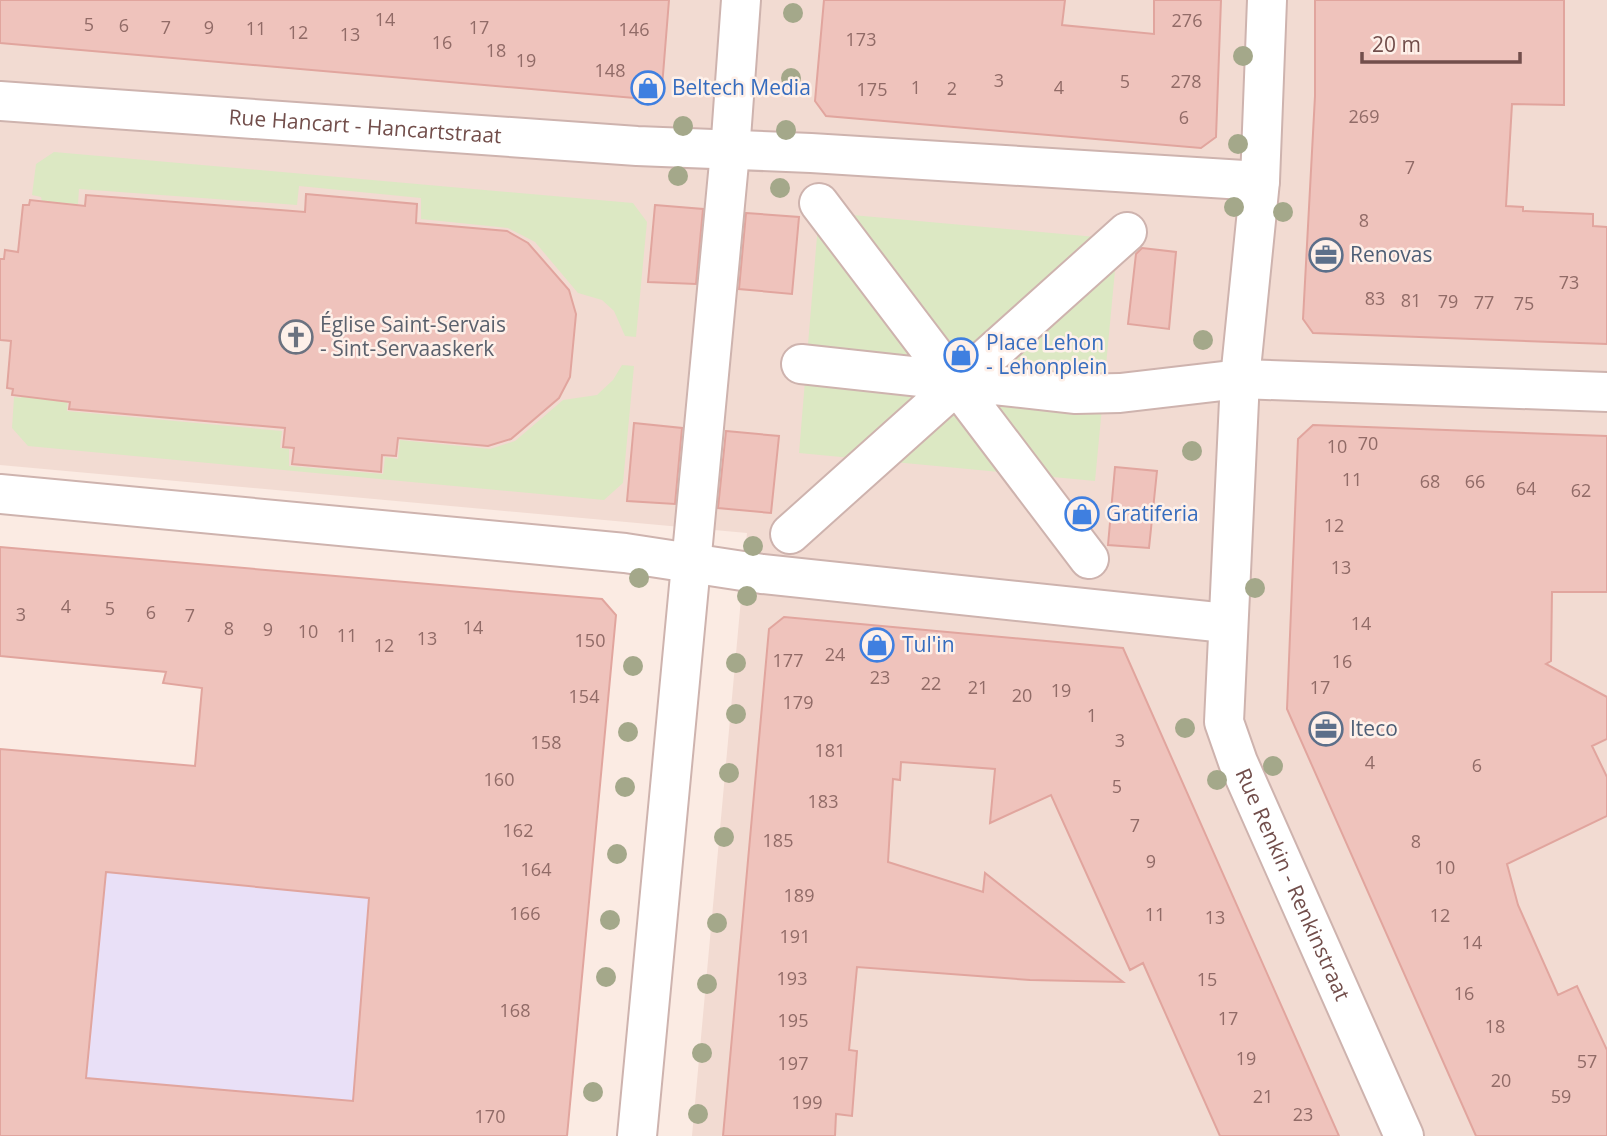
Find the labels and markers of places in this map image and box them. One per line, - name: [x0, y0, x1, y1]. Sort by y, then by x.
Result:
- shop icon: Beltech Media: [629, 69, 667, 107]
- place label: Beltech Media: [672, 73, 811, 101]
- office icon: Renovas: [1307, 236, 1345, 274]
- place label: Renovas: [1350, 240, 1432, 268]
- place label: Église Saint-Servais - Sint-Servaaskerk: [320, 310, 506, 362]
- church icon: Église Saint-Servais - Sint-Servaaskerk: [277, 318, 315, 356]
- place label: Place Lehon - Lehonplein: [986, 328, 1107, 380]
- shop icon: Place Lehon - Lehonplein: [942, 336, 980, 374]
- shop icon: Gratiferia: [1063, 495, 1101, 533]
- place label: Gratiferia: [1106, 499, 1199, 527]
- shop icon: Tul'in: [858, 626, 896, 664]
- place label: Tul'in: [902, 630, 955, 658]
- office icon: Iteco: [1307, 710, 1345, 748]
- place label: Iteco: [1350, 714, 1398, 742]

